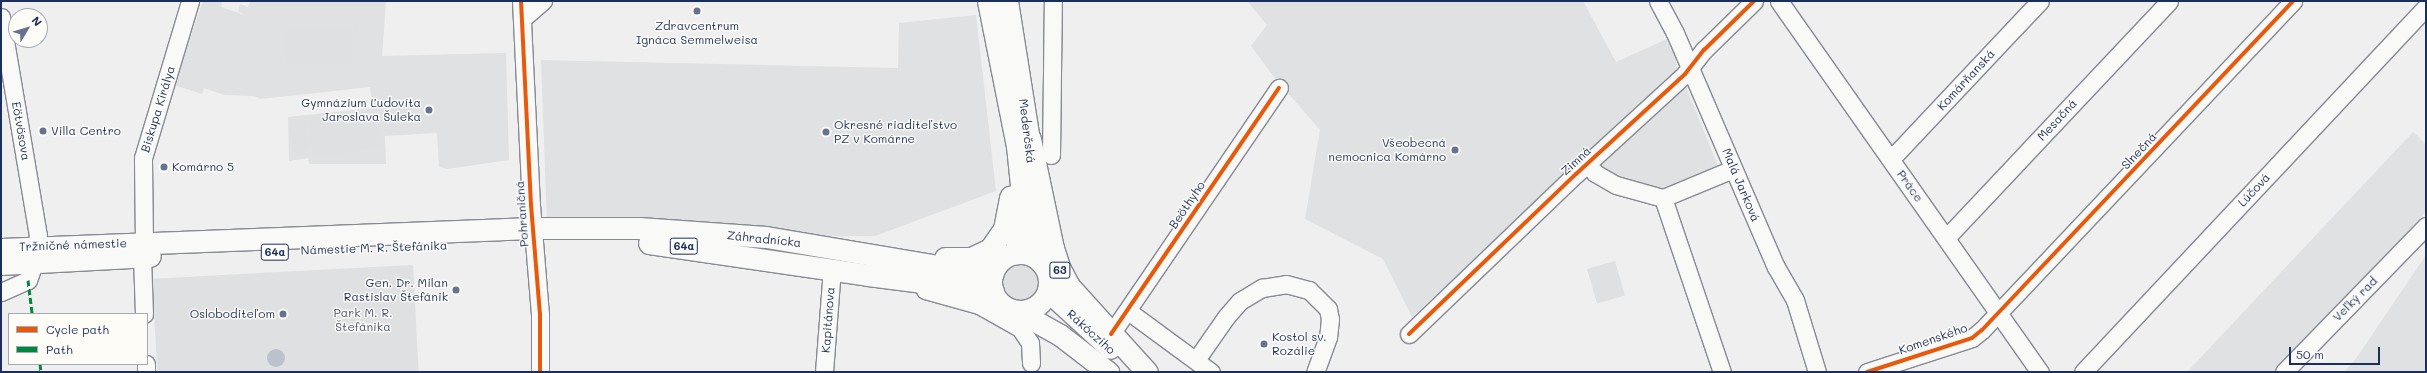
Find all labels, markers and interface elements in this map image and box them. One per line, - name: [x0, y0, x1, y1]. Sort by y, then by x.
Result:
- marker: Zdravcentrum Ignáca Semmelweisa: [691, 5, 703, 17]
- north arrow: [8, 8, 48, 48]
- text: N: [29, 13, 46, 29]
- place label: Zdravcentrum Ignáca Semmelweisa: [636, 19, 758, 47]
- street label: Komárňanská: [1934, 47, 1998, 113]
- street label: Biskupa Királya: [138, 64, 178, 154]
- place label: Gymnázium Ľudovíta Jaroslava Šuleka: [301, 96, 421, 124]
- street label: Mesačná: [2034, 96, 2080, 144]
- street label: Mederčská: [1016, 98, 1038, 164]
- street label: Eötvösova: [9, 100, 33, 162]
- marker: Gymnázium Ľudovíta Jaroslava Šuleka: [424, 105, 434, 115]
- place label: Okresné riaditeľstvo PZ v Komárne: [834, 118, 957, 146]
- place label: Villa Centro: [51, 124, 121, 138]
- marker: Villa Centro: [38, 126, 48, 136]
- marker: Okresné riaditeľstvo PZ v Komárne: [821, 127, 831, 137]
- street label: Slnečná: [2118, 130, 2160, 172]
- place label: Všeobecná nemocnica Komárno: [1328, 136, 1446, 164]
- marker: Všeobecná nemocnica Komárno: [1449, 144, 1461, 156]
- street label: Zimná: [1558, 144, 1594, 178]
- street label: Malá Jarková: [1719, 146, 1763, 224]
- place label: Komárno 5: [172, 160, 234, 174]
- marker: Komárno 5: [159, 162, 169, 172]
- street label: Práce: [1894, 167, 1926, 205]
- street label: Lúčová: [2235, 170, 2273, 210]
- street label: Beöthyho: [1166, 179, 1208, 231]
- street label: Pohraničná: [513, 180, 531, 248]
- street label: Záhradnícka: [726, 228, 802, 250]
- street label: Tržničné námestie: [19, 236, 127, 254]
- road number: 64a: [669, 237, 699, 255]
- street label: Námestie M. R. Štefánika: [300, 238, 448, 258]
- road number: 64a: [260, 243, 290, 261]
- road number: 63: [1049, 261, 1071, 279]
- street label: Veľký rad: [2330, 274, 2380, 324]
- place label: Gen. Dr. Milan Rastislav Štefánik: [344, 276, 448, 304]
- marker: Gen. Dr. Milan Rastislav Štefánik: [451, 285, 461, 295]
- street label: Kapitánova: [819, 286, 837, 354]
- park label: Park M. R. Štefánika: [333, 306, 393, 334]
- place label: Osloboditeľom: [190, 307, 275, 321]
- street label: Rákócziho: [1064, 307, 1118, 357]
- marker: Osloboditeľom: [278, 309, 288, 319]
- legend: [8, 313, 148, 365]
- text: Cycle path: [46, 321, 109, 337]
- street label: Komenského: [1897, 321, 1969, 357]
- place label: Kostol sv. Rozálie: [1272, 330, 1326, 358]
- marker: Kostol sv. Rozálie: [1259, 339, 1269, 349]
- scale bar: [2291, 339, 2382, 365]
- text: Path: [46, 341, 73, 357]
- text: 50 m: [2296, 346, 2324, 362]

